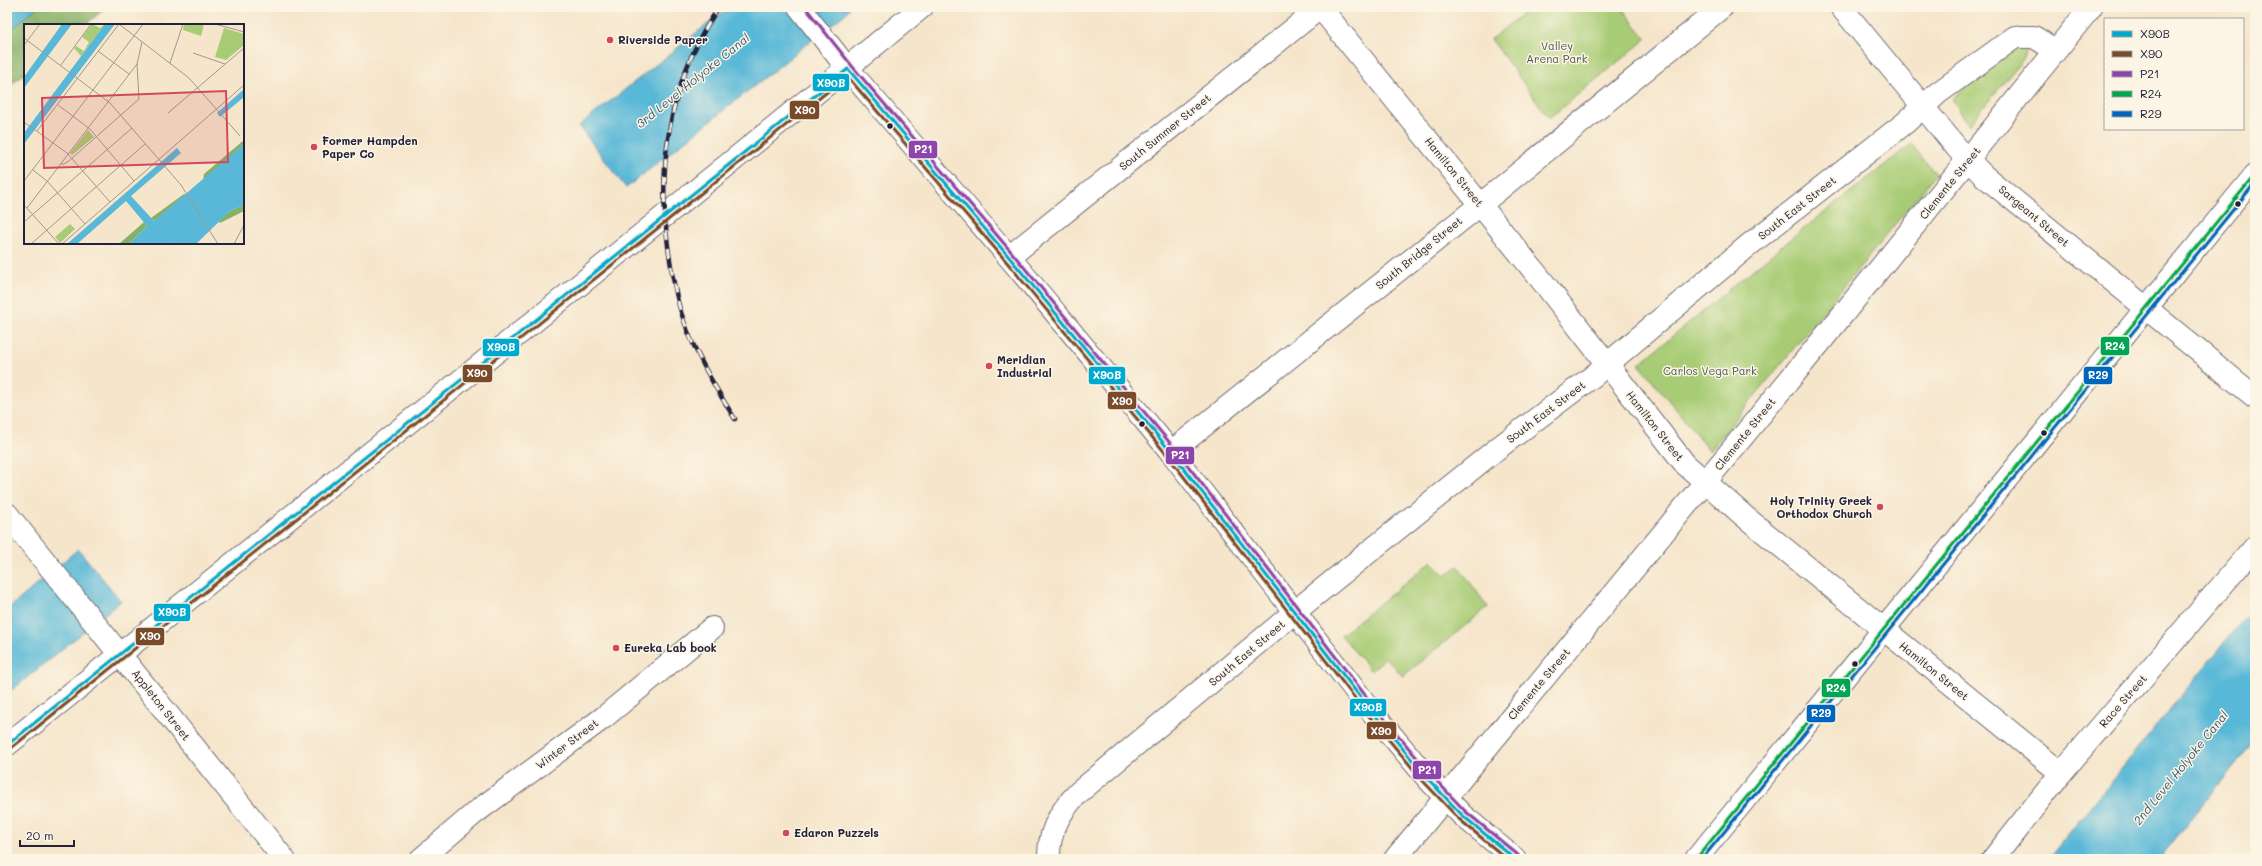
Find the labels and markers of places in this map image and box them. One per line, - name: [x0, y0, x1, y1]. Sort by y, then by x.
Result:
- place label: Riverside Paper: [618, 32, 708, 47]
- marker: Riverside Paper: [605, 35, 615, 45]
- unlabelled marker: [885, 121, 895, 131]
- place label: Former Hampden Paper Co: [322, 133, 418, 161]
- marker: Former Hampden Paper Co: [309, 142, 319, 152]
- unlabelled marker: [2233, 199, 2243, 209]
- place label: Meridian Industrial: [997, 352, 1052, 380]
- marker: Meridian Industrial: [984, 361, 994, 371]
- unlabelled marker: [1137, 419, 1147, 429]
- unlabelled marker: [2039, 428, 2049, 438]
- place label: Holy Trinity Greek Orthodox Church: [1770, 493, 1872, 521]
- marker: Holy Trinity Greek Orthodox Church: [1875, 502, 1885, 512]
- place label: Eureka Lab book: [624, 640, 717, 655]
- marker: Eureka Lab book: [611, 643, 621, 653]
- unlabelled marker: [1850, 659, 1860, 669]
- place label: Edaron Puzzels: [794, 825, 879, 840]
- marker: Edaron Puzzels: [781, 828, 791, 838]

